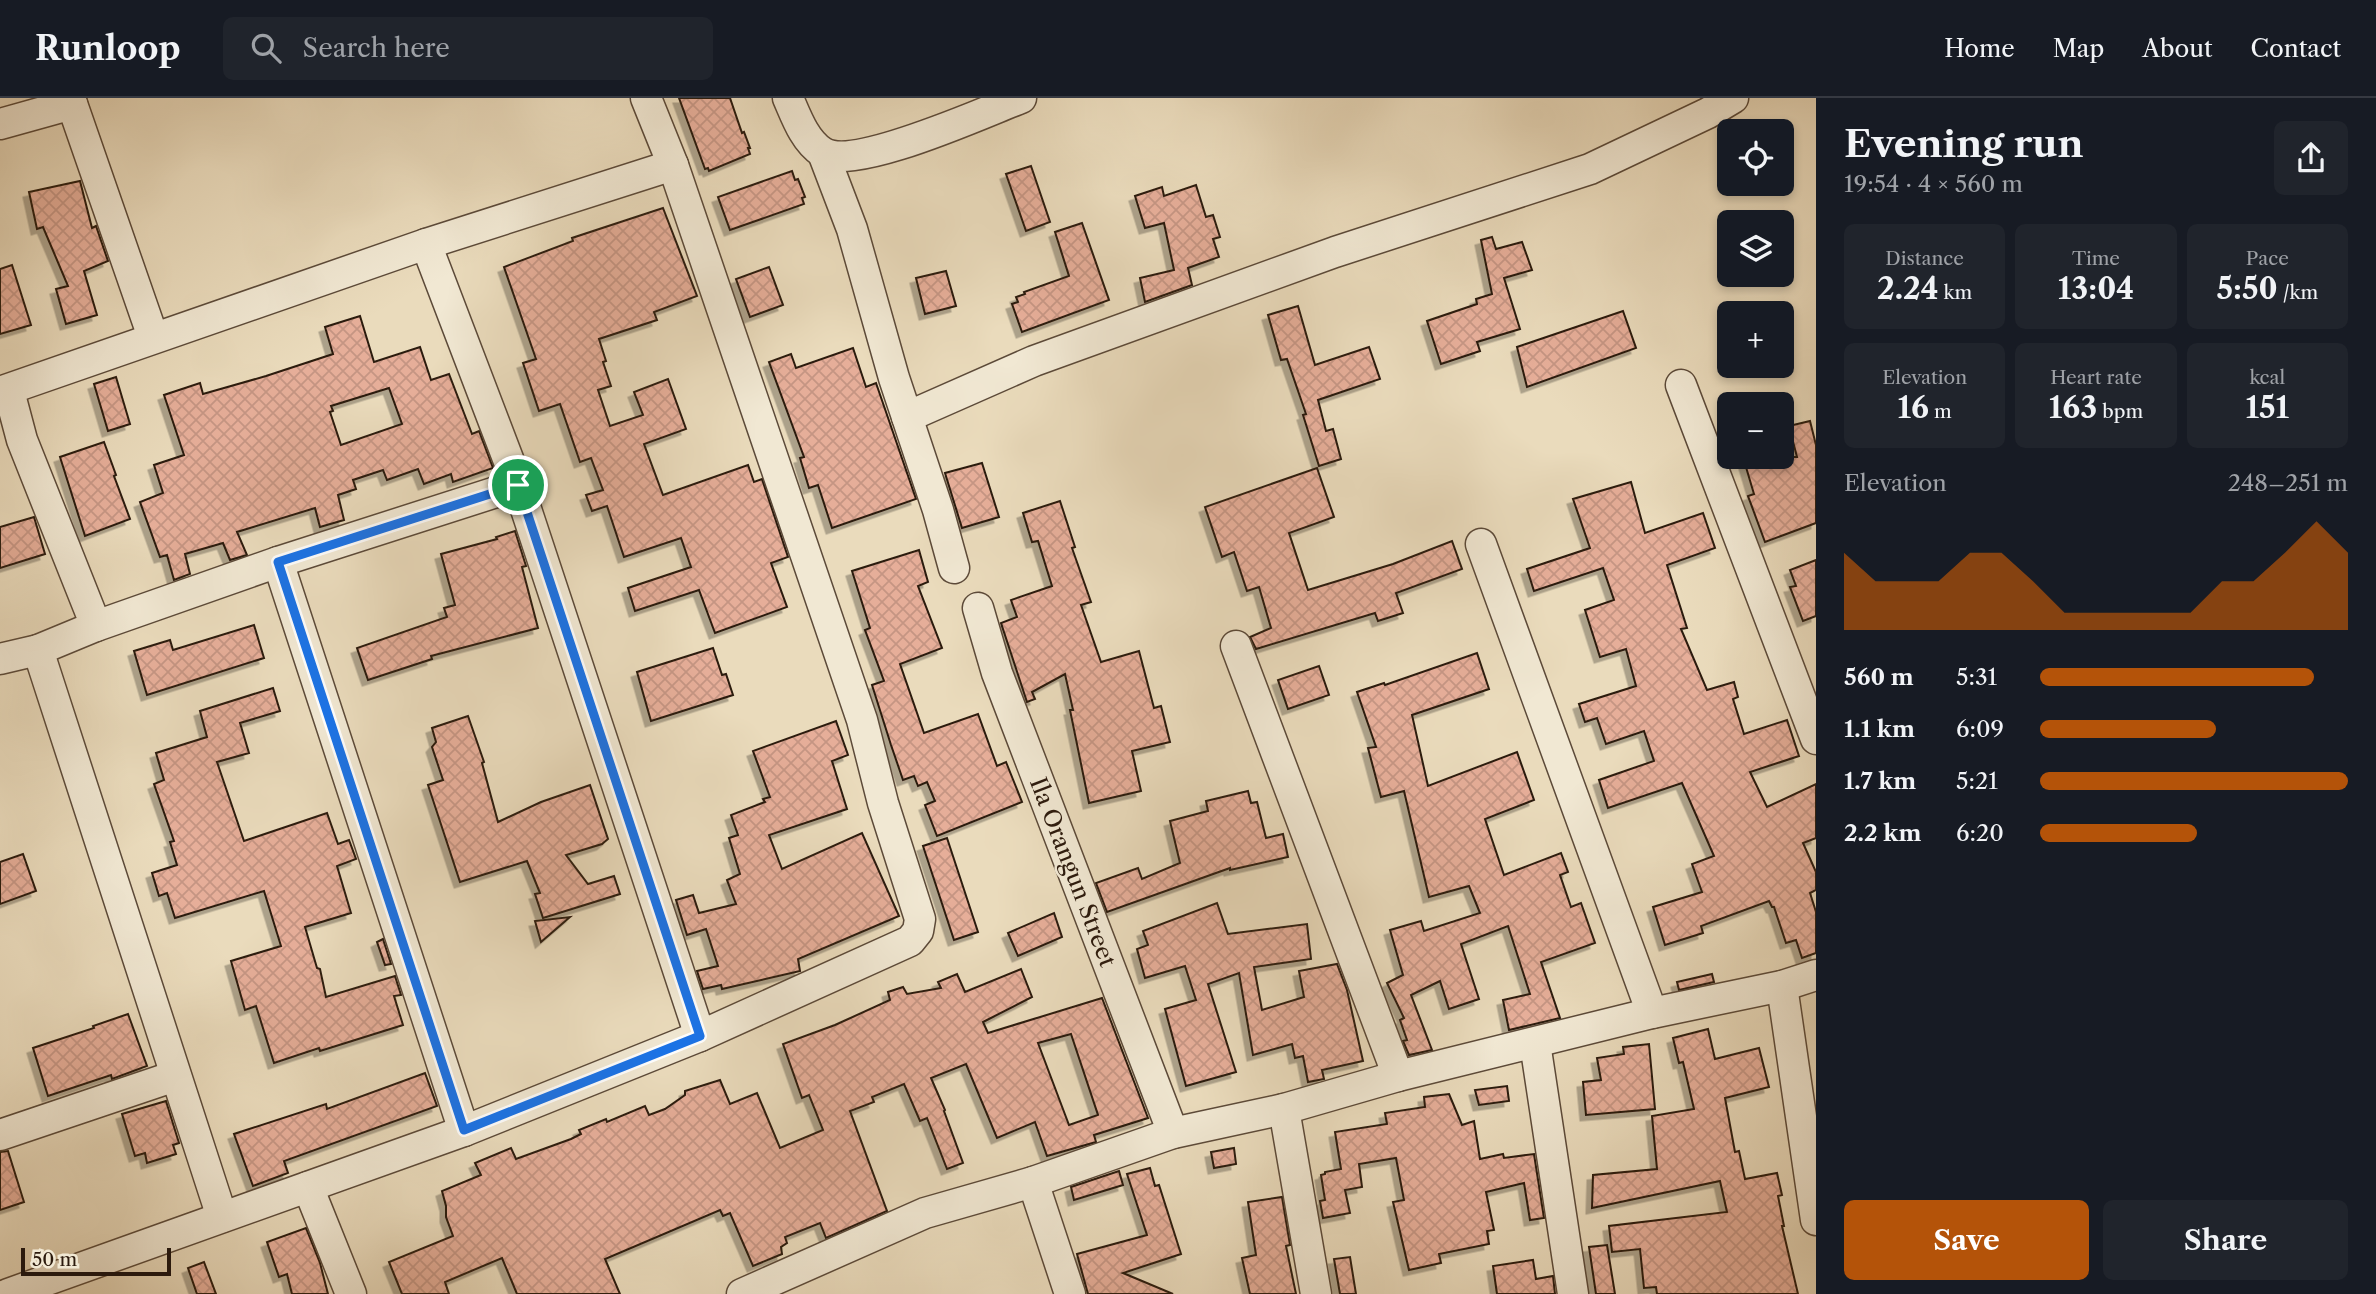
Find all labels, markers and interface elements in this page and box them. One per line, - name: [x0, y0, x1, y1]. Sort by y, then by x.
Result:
- search box: [223, 17, 713, 80]
- text: Runloop: [35, 28, 181, 69]
- icon: search: [247, 29, 285, 67]
- text: Search here: [303, 32, 450, 64]
- text: Home: [1944, 34, 2015, 63]
- text: Map: [2053, 34, 2104, 63]
- text: About: [2142, 34, 2213, 63]
- text: Contact: [2251, 34, 2341, 63]
- map controls: [1717, 119, 1794, 469]
- button: locate: [1717, 119, 1794, 196]
- text: Evening run: [1844, 120, 2084, 167]
- button: share: [2274, 121, 2348, 195]
- text: 19:54 · 4 × 560 m: [1844, 170, 2023, 198]
- button: layers: [1717, 210, 1794, 287]
- text: Distance: [1885, 247, 1964, 270]
- text: Time: [2072, 247, 2120, 270]
- text: Pace: [2246, 247, 2289, 270]
- text: 2.24: [1877, 270, 1939, 307]
- text: 13:04: [2058, 270, 2134, 307]
- text: 5:50: [2216, 270, 2278, 307]
- text: km: [1939, 281, 1972, 304]
- text: /km: [2278, 281, 2318, 304]
- button: +: [1717, 301, 1794, 378]
- text: Elevation: [1882, 366, 1967, 389]
- text: Heart rate: [2050, 366, 2142, 389]
- text: kcal: [2249, 366, 2285, 389]
- text: 16: [1898, 389, 1929, 426]
- text: 163: [2049, 389, 2097, 426]
- text: 151: [2246, 389, 2289, 426]
- button: −: [1717, 392, 1794, 469]
- text: m: [1929, 400, 1952, 423]
- text: bpm: [2097, 400, 2143, 423]
- pin: [488, 455, 548, 515]
- icon: arrive: [499, 466, 537, 504]
- text: Elevation: [1844, 469, 1947, 497]
- text: 248–251 m: [2228, 469, 2348, 497]
- text: 560 m: [1844, 663, 1914, 691]
- text: 5:31: [1956, 663, 1997, 691]
- text: 1.1 km: [1844, 715, 1915, 743]
- text: 6:09: [1956, 715, 2004, 743]
- text: 1.7 km: [1844, 767, 1916, 795]
- text: 5:21: [1956, 767, 1998, 795]
- street label: Ila Orangun Street: [1024, 773, 1122, 971]
- text: 2.2 km: [1844, 819, 1921, 847]
- text: 6:20: [1956, 819, 2004, 847]
- button: Save: [1844, 1200, 2089, 1280]
- button: Share: [2103, 1200, 2348, 1280]
- scale bar: [21, 1245, 172, 1277]
- text: 50 m: [32, 1248, 77, 1271]

